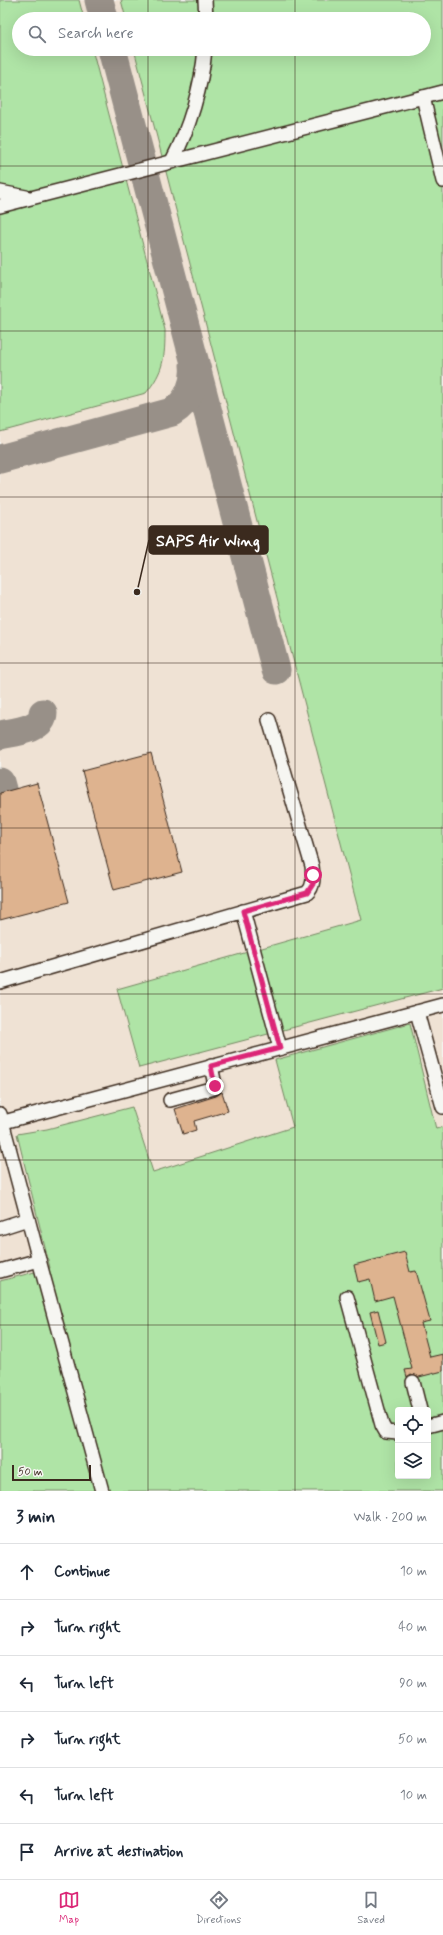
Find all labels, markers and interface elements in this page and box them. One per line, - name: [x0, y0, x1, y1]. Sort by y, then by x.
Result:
- search box: [12, 12, 431, 56]
- icon: search: [26, 23, 48, 45]
- text: Search here: [58, 24, 134, 44]
- callout: SAPS Air Wing: [149, 526, 268, 554]
- text: SAPS Air Wing: [156, 531, 260, 553]
- route start: [304, 866, 322, 884]
- route end: [206, 1077, 224, 1095]
- map controls: [395, 1407, 431, 1479]
- button: locate: [395, 1407, 431, 1443]
- button: layers: [395, 1443, 431, 1479]
- scale bar: [12, 1463, 91, 1482]
- text: 50 m: [18, 1465, 43, 1479]
- text: 3 min: [16, 1506, 55, 1528]
- text: Walk · 200 m: [353, 1509, 427, 1526]
- icon: ahead: [16, 1561, 38, 1583]
- text: Continue: [54, 1562, 110, 1582]
- text: 10 m: [400, 1563, 427, 1580]
- icon: right: [16, 1617, 38, 1639]
- text: Turn right: [54, 1618, 121, 1638]
- text: 40 m: [398, 1619, 427, 1636]
- icon: left: [16, 1673, 38, 1695]
- text: Turn left: [54, 1674, 114, 1694]
- text: 90 m: [399, 1675, 427, 1692]
- icon: right: [16, 1729, 38, 1751]
- text: Turn right: [54, 1730, 121, 1750]
- text: 50 m: [398, 1731, 427, 1748]
- icon: left: [16, 1785, 38, 1807]
- text: Turn left: [54, 1786, 114, 1806]
- text: 10 m: [400, 1787, 427, 1804]
- icon: arrive: [16, 1841, 38, 1863]
- text: Arrive at destination: [54, 1842, 183, 1862]
- tab: Map: [58, 1889, 80, 1927]
- tab: Directions: [196, 1889, 241, 1927]
- tab: Saved: [357, 1889, 385, 1927]

